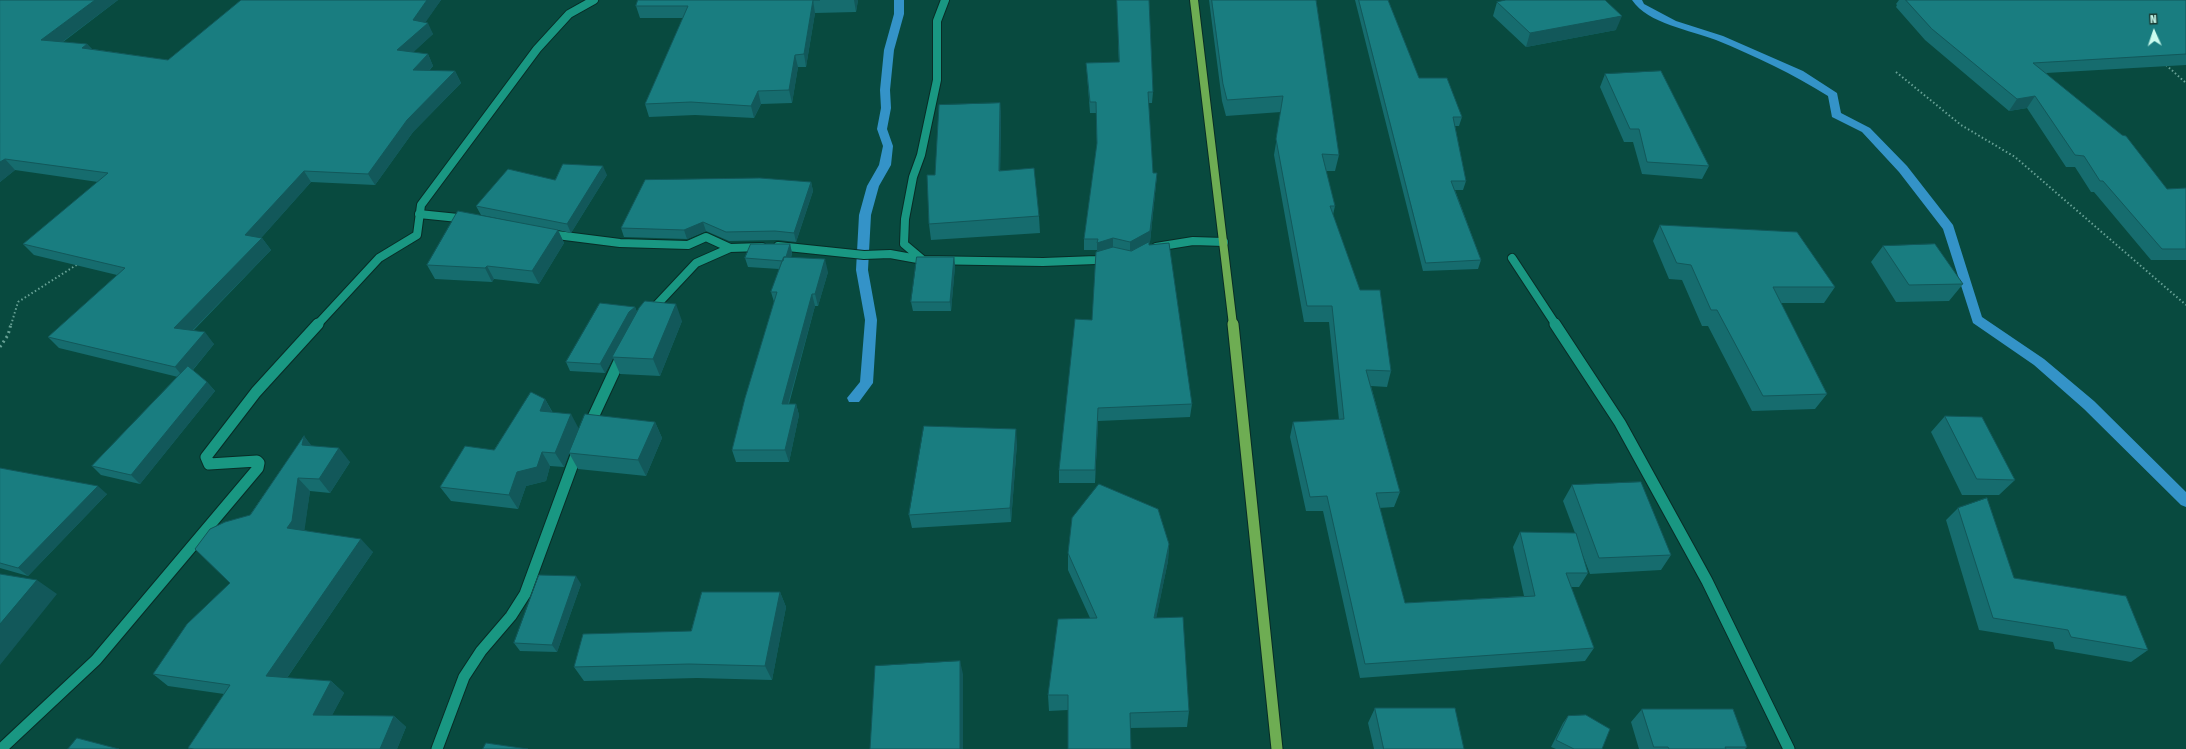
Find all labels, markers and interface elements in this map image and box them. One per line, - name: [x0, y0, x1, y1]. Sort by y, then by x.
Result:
- north arrow: [2134, 12, 2174, 52]
- text: N: [2150, 13, 2157, 26]

